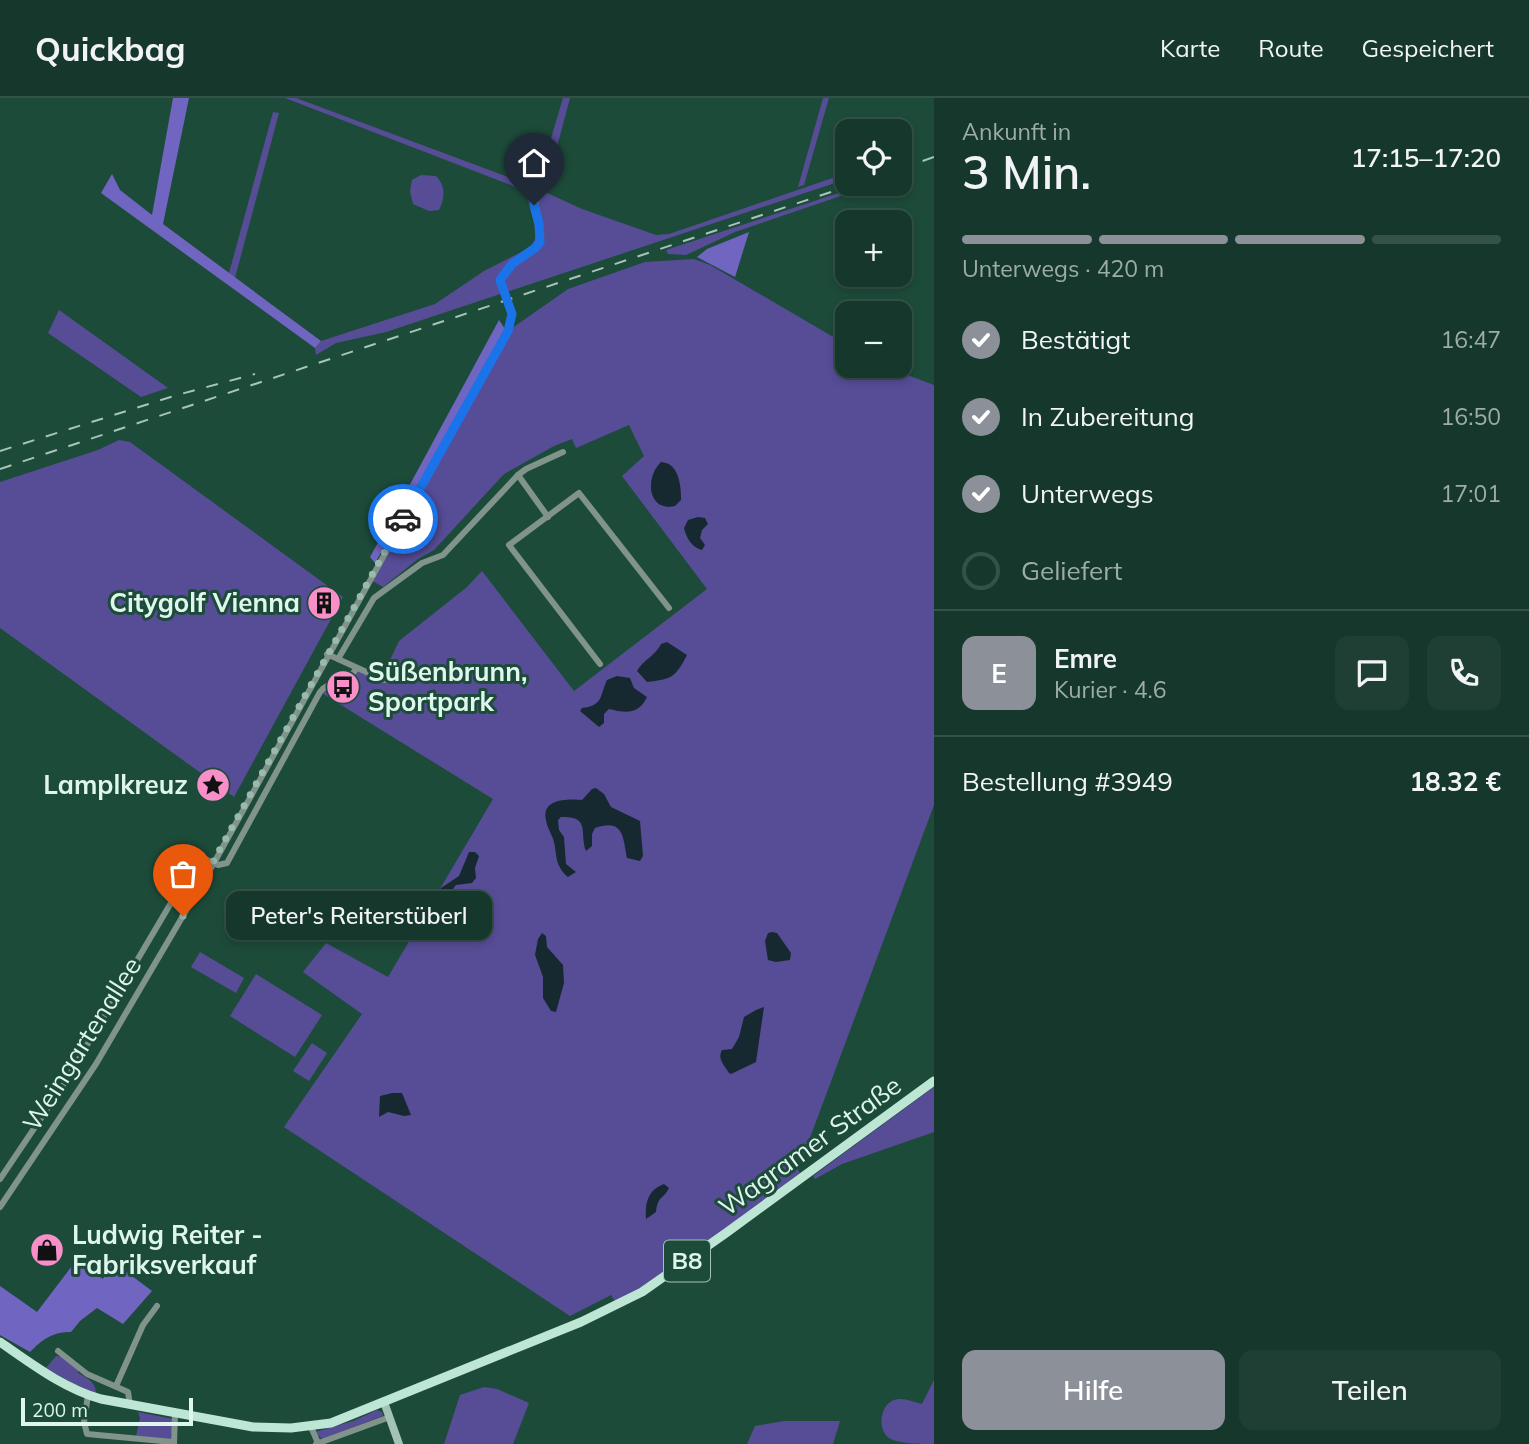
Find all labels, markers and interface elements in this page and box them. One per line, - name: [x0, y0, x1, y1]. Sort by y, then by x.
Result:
- text: Quickbag: [35, 28, 186, 69]
- text: Karte: [1160, 33, 1220, 63]
- text: Route: [1258, 33, 1324, 63]
- text: Gespeichert: [1362, 33, 1494, 63]
- text: Ankunft in: [962, 117, 1071, 146]
- map controls: [835, 119, 912, 378]
- button: locate: [835, 119, 912, 196]
- pin: [504, 133, 564, 205]
- text: 17:15–17:20: [1351, 141, 1501, 174]
- text: 3 Min.: [962, 143, 1091, 201]
- icon: home: [515, 144, 553, 182]
- button: +: [835, 210, 912, 287]
- text: Unterwegs · 420 m: [962, 254, 1164, 283]
- button: −: [835, 301, 912, 378]
- icon: check: [962, 321, 1000, 359]
- text: Bestätigt: [1021, 323, 1130, 356]
- text: 16:47: [1441, 325, 1501, 354]
- icon: check: [962, 398, 1000, 436]
- text: In Zubereitung: [1021, 400, 1194, 433]
- text: 16:50: [1441, 402, 1501, 431]
- icon: check: [962, 475, 1000, 513]
- text: Unterwegs: [1021, 477, 1154, 510]
- text: 17:01: [1441, 479, 1501, 508]
- courier: [368, 484, 438, 554]
- icon: car: [384, 500, 422, 538]
- text: Geliefert: [1021, 554, 1122, 587]
- building icon: Citygolf Vienna: [305, 584, 343, 622]
- place label: Citygolf Vienna: [109, 586, 300, 619]
- button: chat: [1335, 636, 1409, 710]
- button: phone: [1427, 636, 1501, 710]
- text: Emre: [1054, 642, 1117, 675]
- place label: Süßenbrunn, Sportpark: [368, 655, 527, 718]
- text: E: [991, 657, 1007, 690]
- bus stop icon: Süßenbrunn, Sportpark: [324, 668, 362, 706]
- text: Kurier · 4.6: [1054, 675, 1166, 704]
- text: Bestellung #3949: [962, 765, 1173, 798]
- text: 18.32 €: [1409, 765, 1501, 798]
- place icon: Lamplkreuz: [194, 766, 232, 804]
- place label: Lamplkreuz: [43, 768, 188, 801]
- pin: [153, 844, 213, 916]
- icon: bag: [164, 855, 202, 893]
- callout: Peter's Reiterstüberl: [225, 892, 491, 940]
- text: Peter's Reiterstüberl: [250, 901, 468, 930]
- street label: Weingartenallee: [15, 951, 148, 1137]
- street label: Wagramer Straße: [712, 1068, 907, 1223]
- place label: Ludwig Reiter - Fabriksverkauf: [72, 1218, 263, 1281]
- shop icon: Ludwig Reiter - Fabriksverkauf: [28, 1231, 66, 1269]
- road number: B8: [664, 1240, 710, 1282]
- button: Hilfe: [962, 1350, 1225, 1430]
- button: Teilen: [1239, 1350, 1501, 1430]
- scale bar: [21, 1395, 192, 1427]
- text: 200 m: [32, 1398, 88, 1422]

